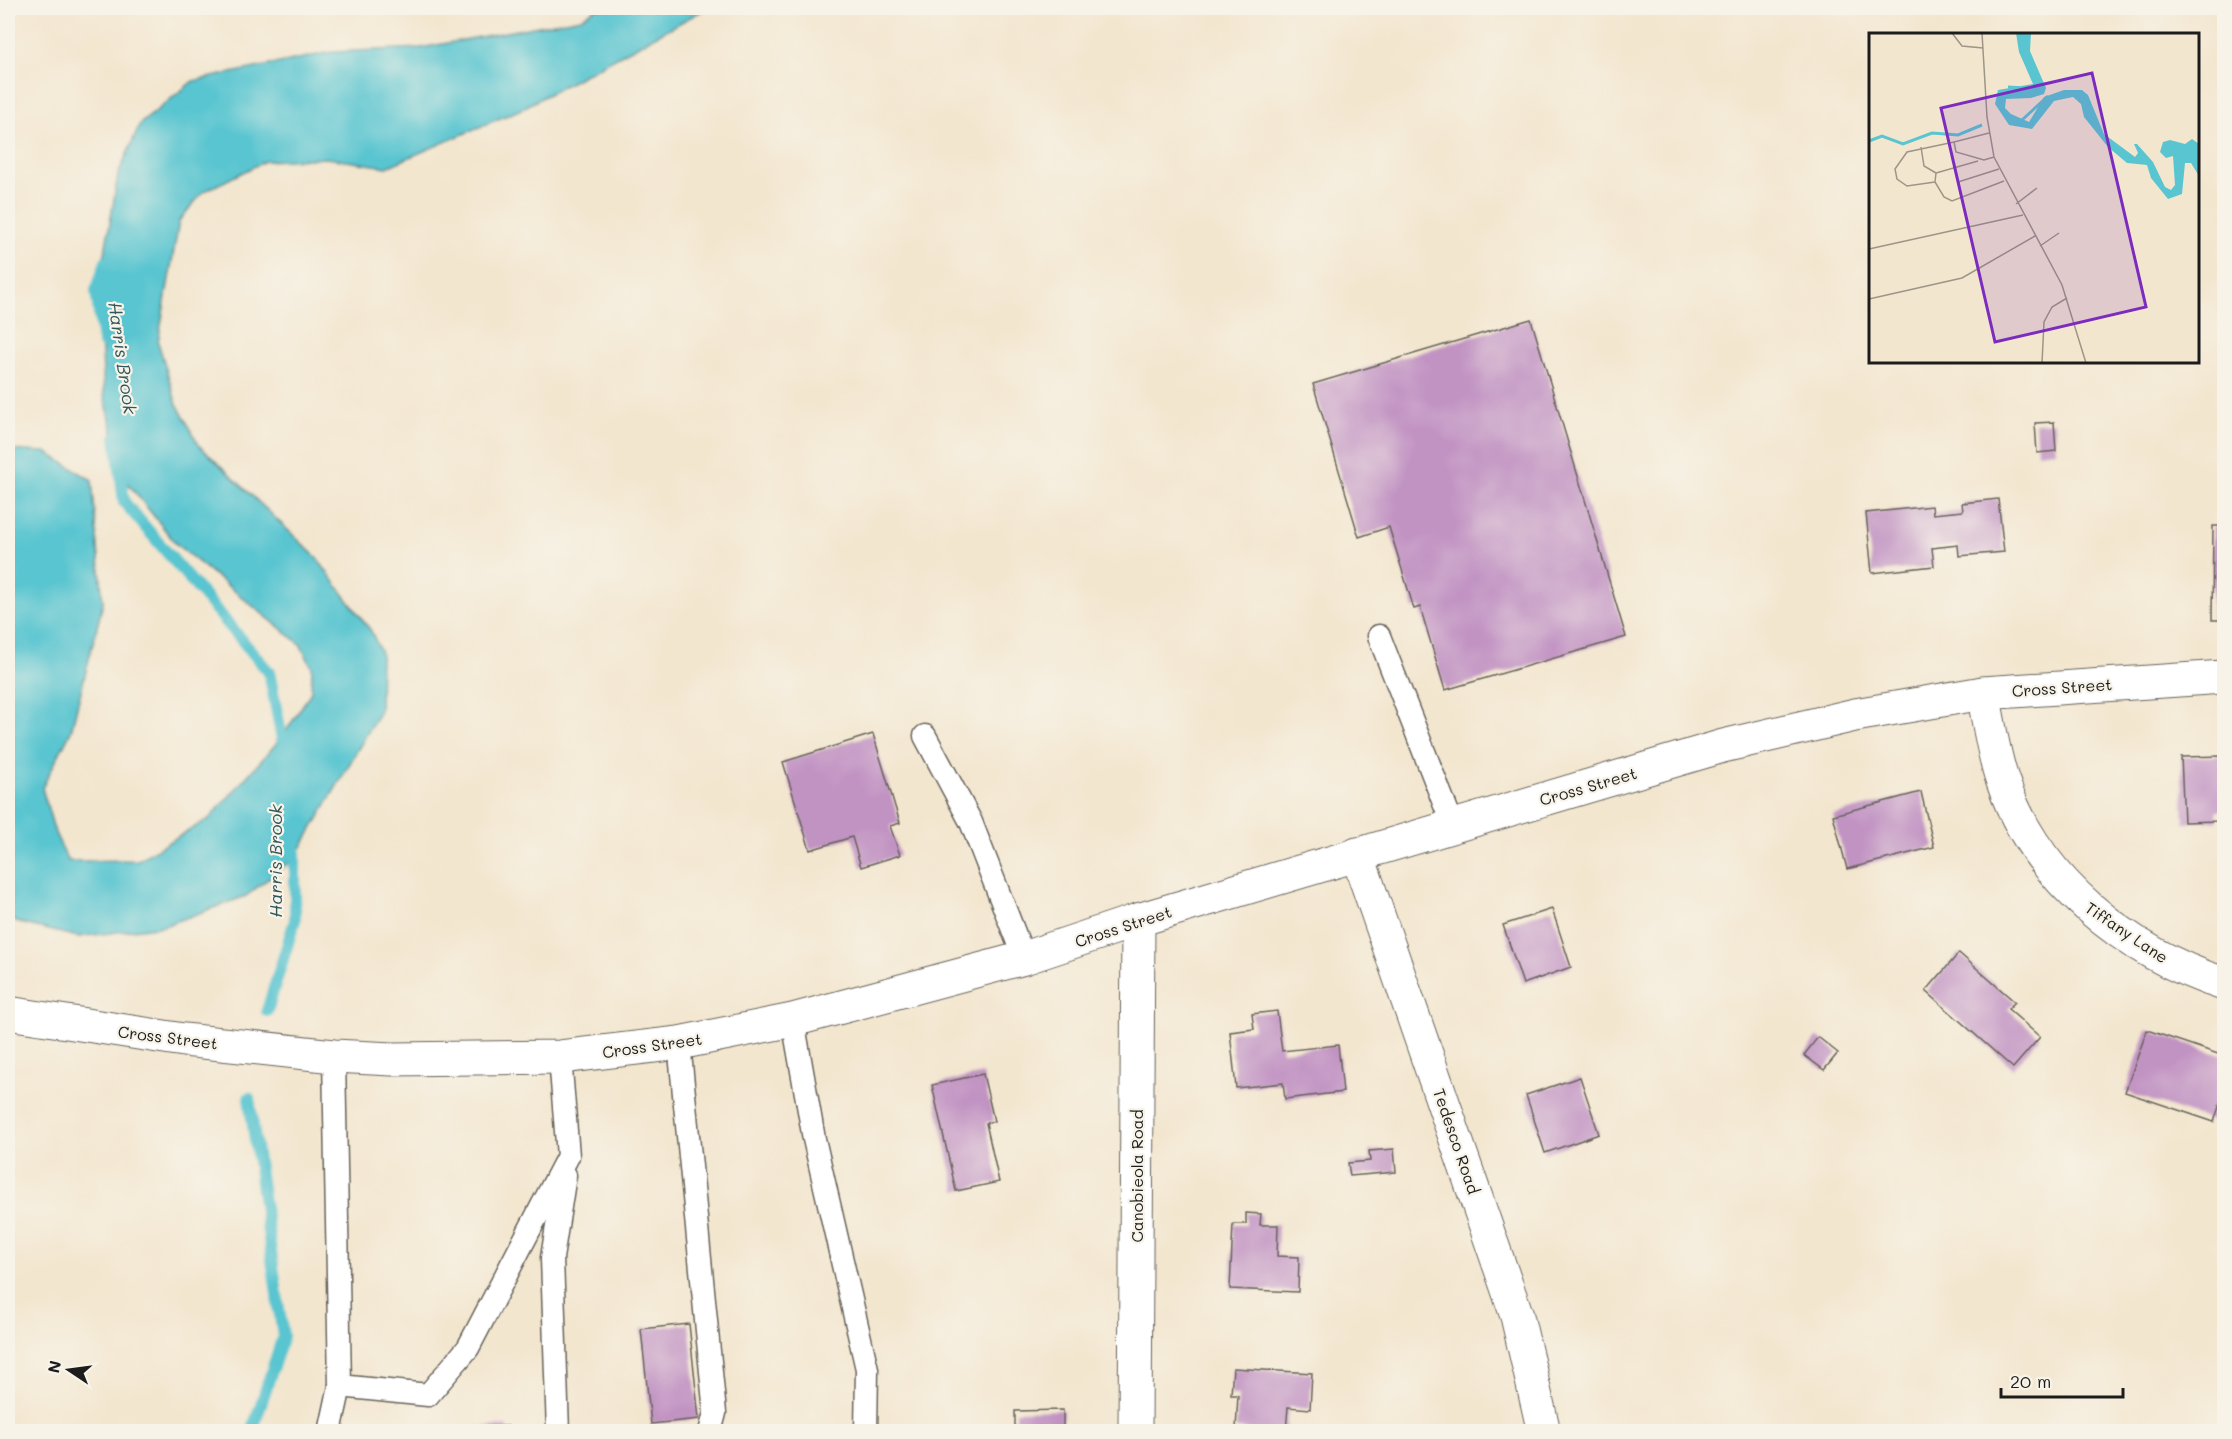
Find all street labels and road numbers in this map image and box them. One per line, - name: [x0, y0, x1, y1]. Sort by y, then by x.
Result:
- street label: Cross Street: [2011, 673, 2113, 701]
- street label: Cross Street: [1537, 762, 1639, 810]
- street label: Tiffany Lane: [2081, 897, 2173, 967]
- street label: Cross Street: [1072, 900, 1174, 952]
- street label: Cross Street: [117, 1020, 219, 1054]
- street label: Cross Street: [601, 1028, 703, 1062]
- street label: Tedesco Road: [1429, 1085, 1485, 1197]
- street label: Canobieola Road: [1126, 1109, 1147, 1243]

